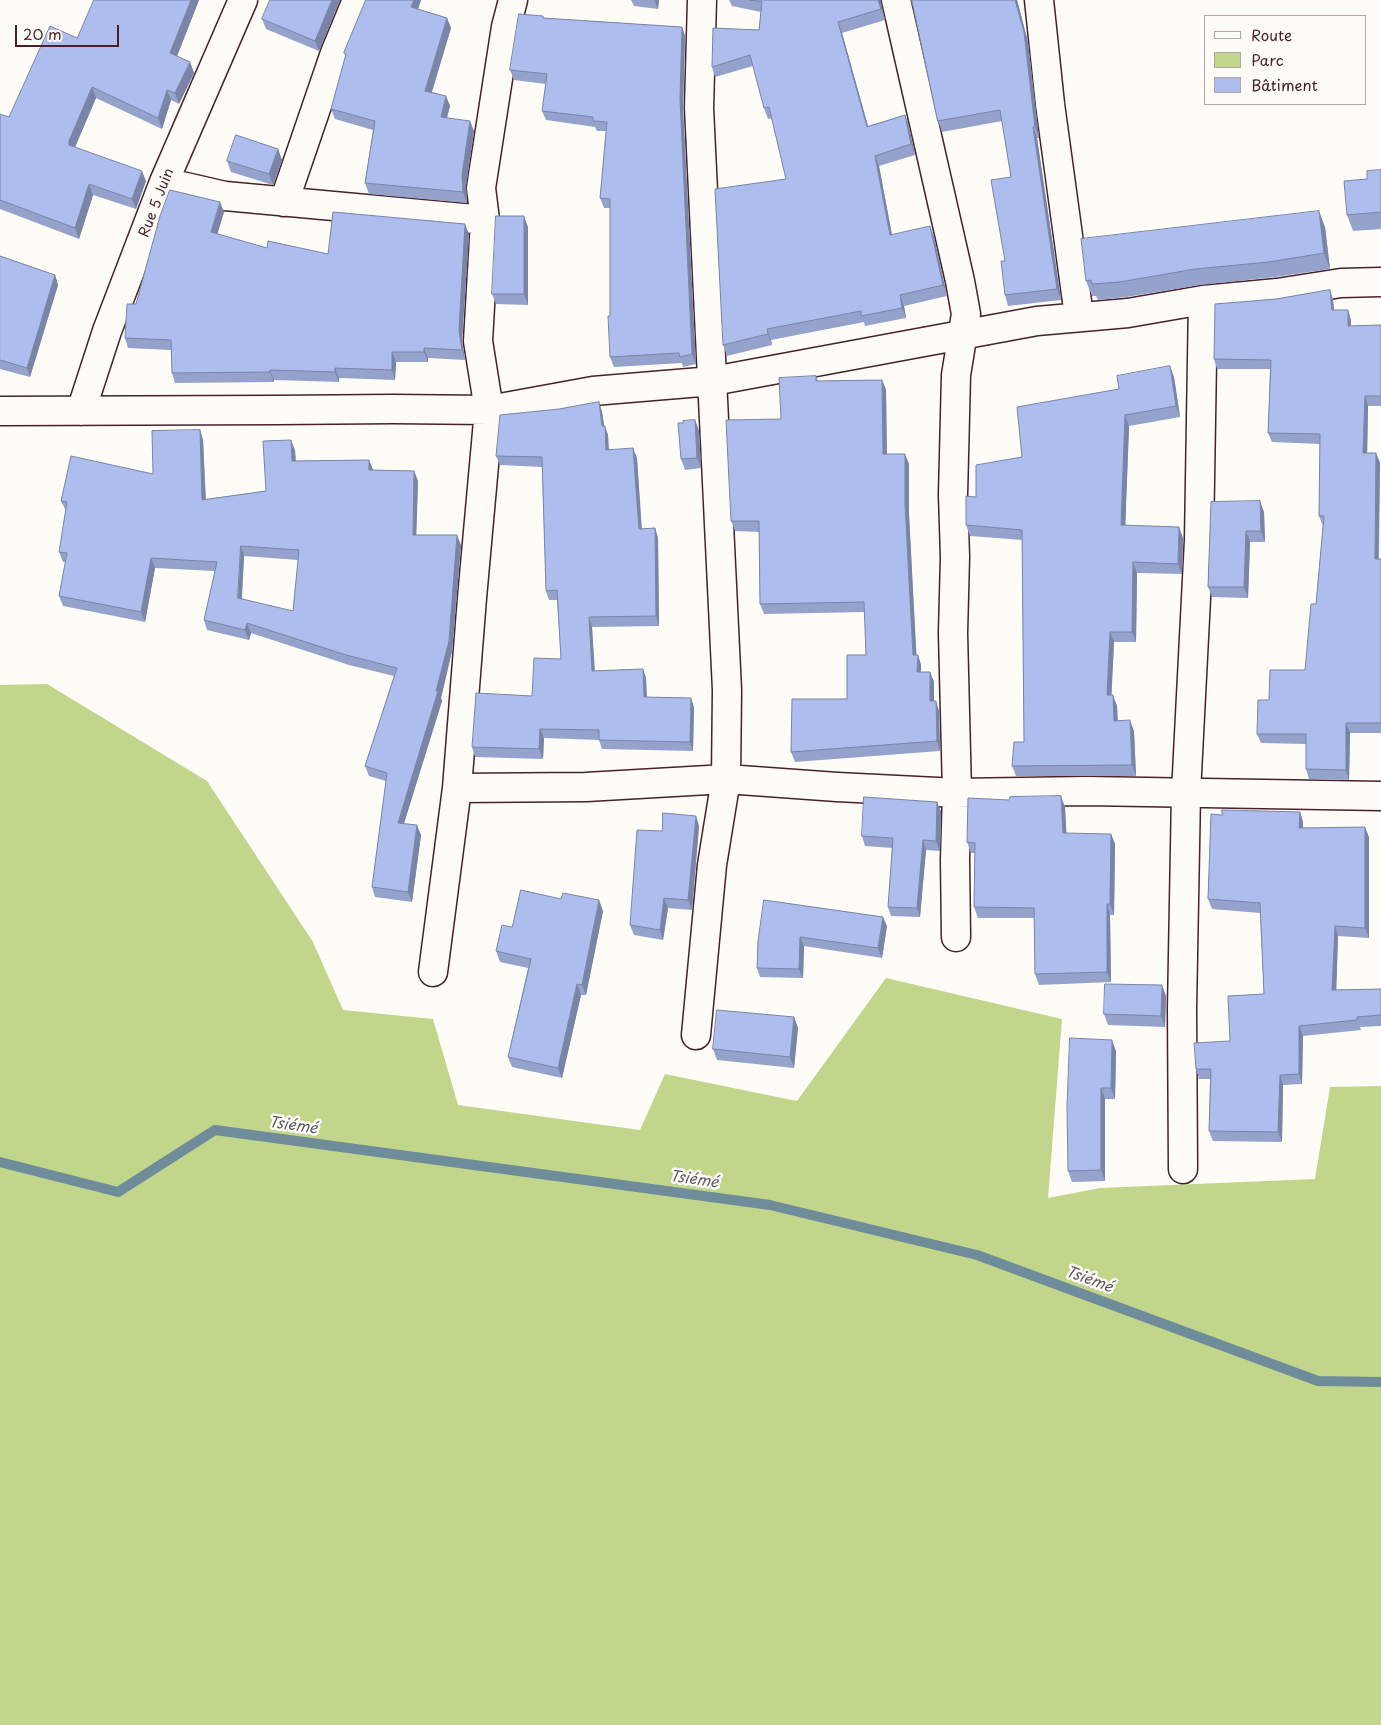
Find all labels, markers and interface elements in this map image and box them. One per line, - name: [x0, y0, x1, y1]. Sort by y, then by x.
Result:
- scale bar: [18, 15, 121, 47]
- legend: [1204, 15, 1366, 105]
- text: 20 m: [23, 22, 62, 45]
- text: Route: [1251, 23, 1292, 46]
- text: Parc: [1251, 48, 1284, 71]
- text: Bâtiment: [1251, 73, 1318, 96]
- street label: Rue 5 Juin: [136, 166, 178, 240]
- water label: Tsiémé: [268, 1114, 318, 1138]
- water label: Tsiémé: [669, 1168, 719, 1192]
- water label: Tsiémé: [1063, 1263, 1115, 1297]

